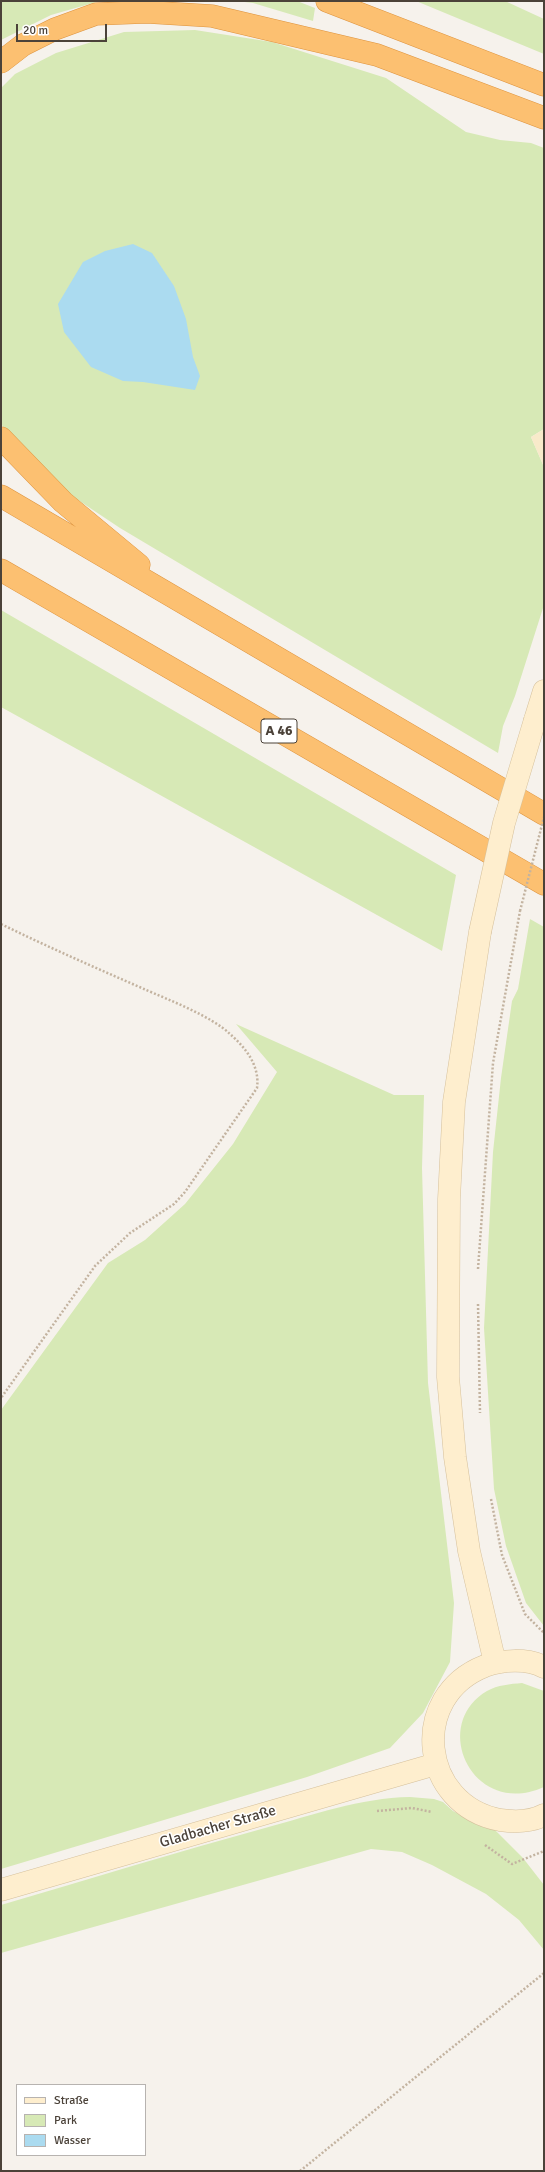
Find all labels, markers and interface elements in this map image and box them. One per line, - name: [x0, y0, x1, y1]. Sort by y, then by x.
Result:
- scale bar: [18, 16, 109, 42]
- text: 20 m: [23, 23, 48, 38]
- road number: A 46: [261, 719, 297, 743]
- street label: Gladbacher Straße: [158, 1802, 278, 1852]
- legend: [16, 2084, 146, 2156]
- text: Straße: [54, 2093, 89, 2108]
- text: Park: [54, 2113, 77, 2128]
- text: Wasser: [54, 2133, 91, 2148]

